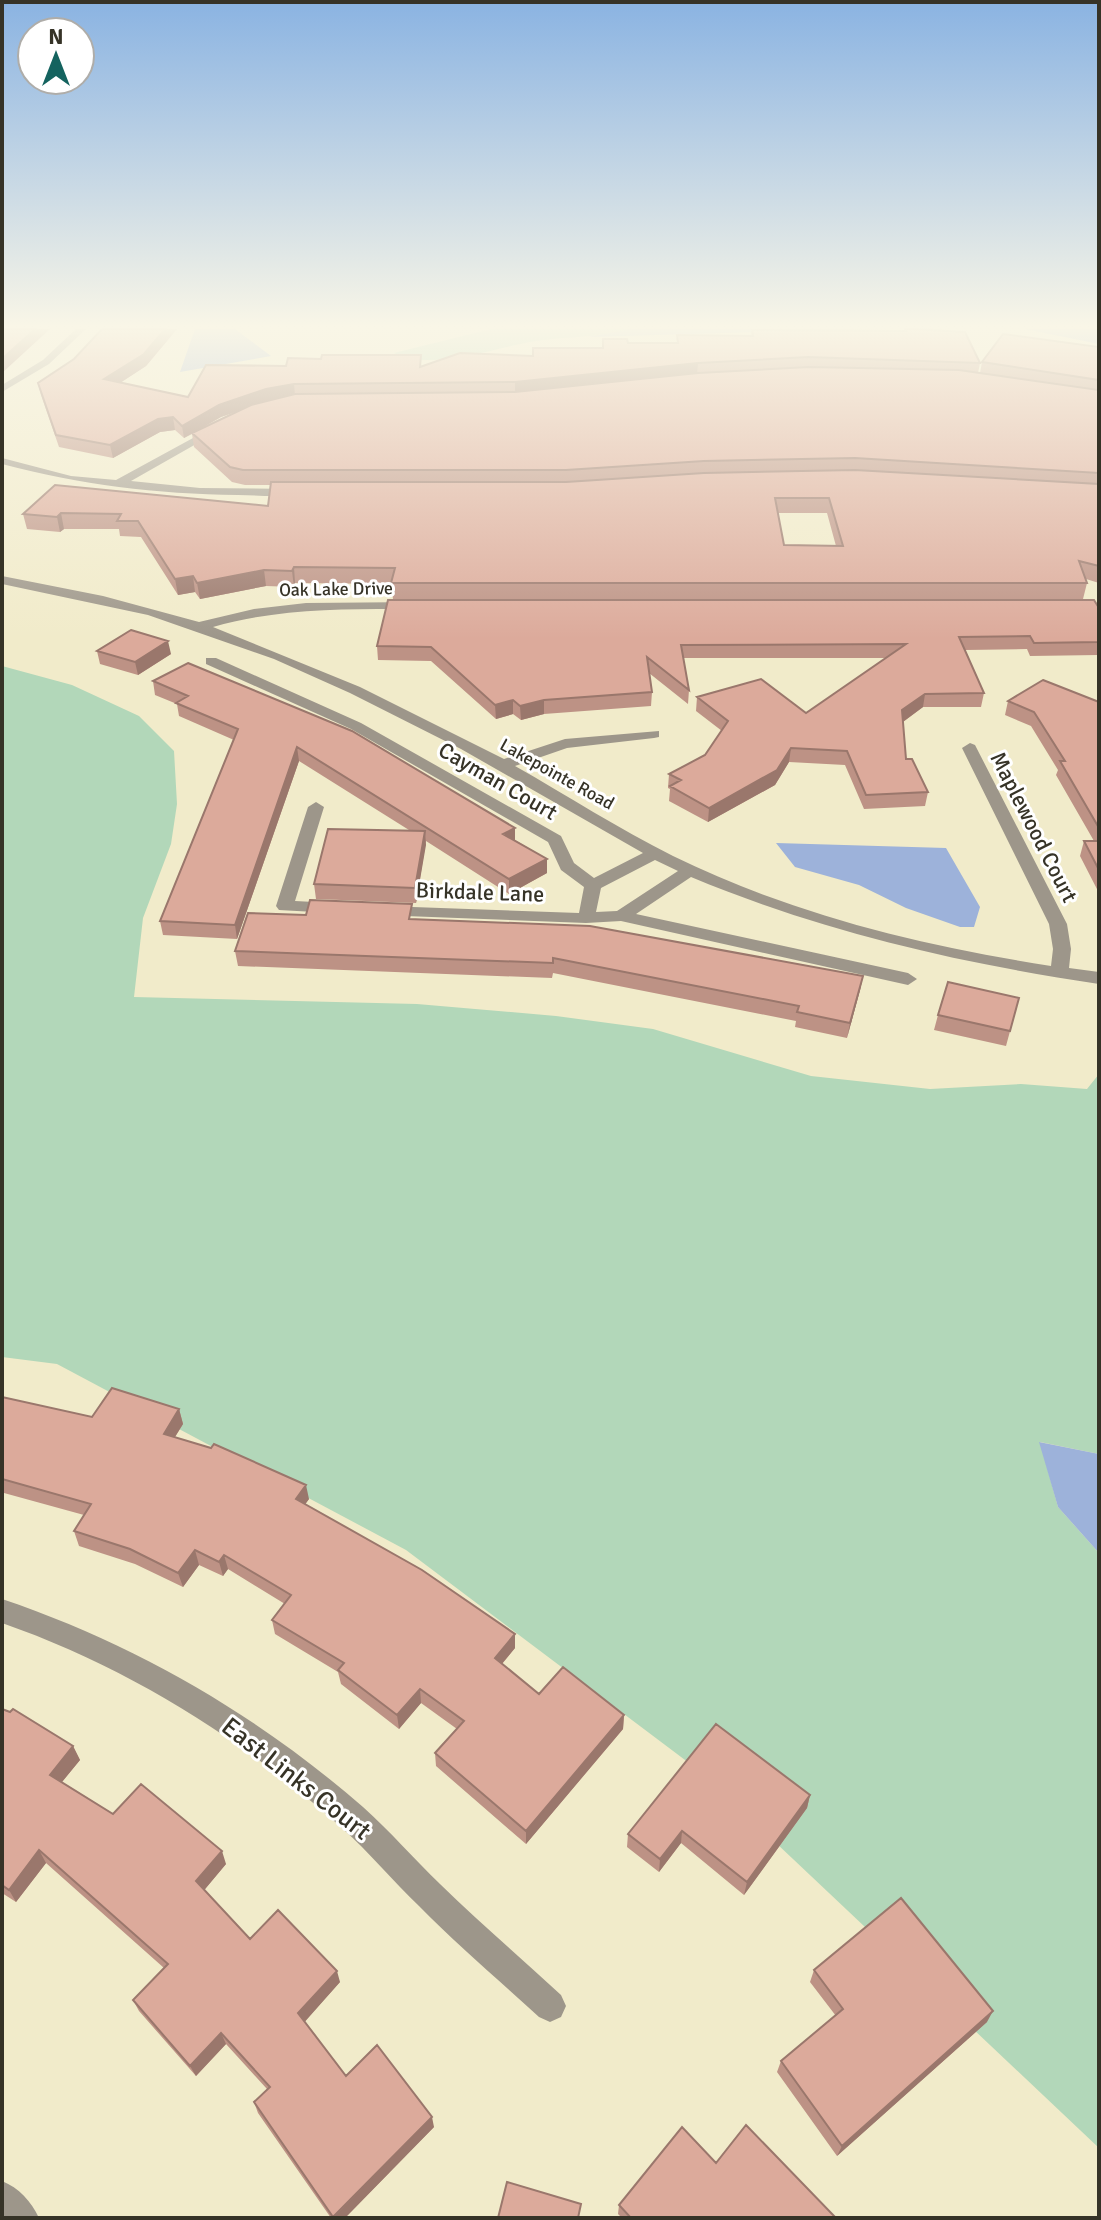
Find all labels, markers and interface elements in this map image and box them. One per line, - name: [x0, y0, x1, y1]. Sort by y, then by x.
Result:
- north arrow: [16, 16, 96, 96]
- text: N: [48, 23, 64, 50]
- street label: Oak Lake Drive: [279, 577, 393, 601]
- street label: Lakepointe Road: [496, 734, 618, 814]
- street label: Cayman Court: [434, 736, 562, 826]
- street label: Maplewood Court: [984, 747, 1084, 907]
- street label: Birkdale Lane: [415, 876, 545, 908]
- street label: East Links Court: [215, 1711, 377, 1847]

